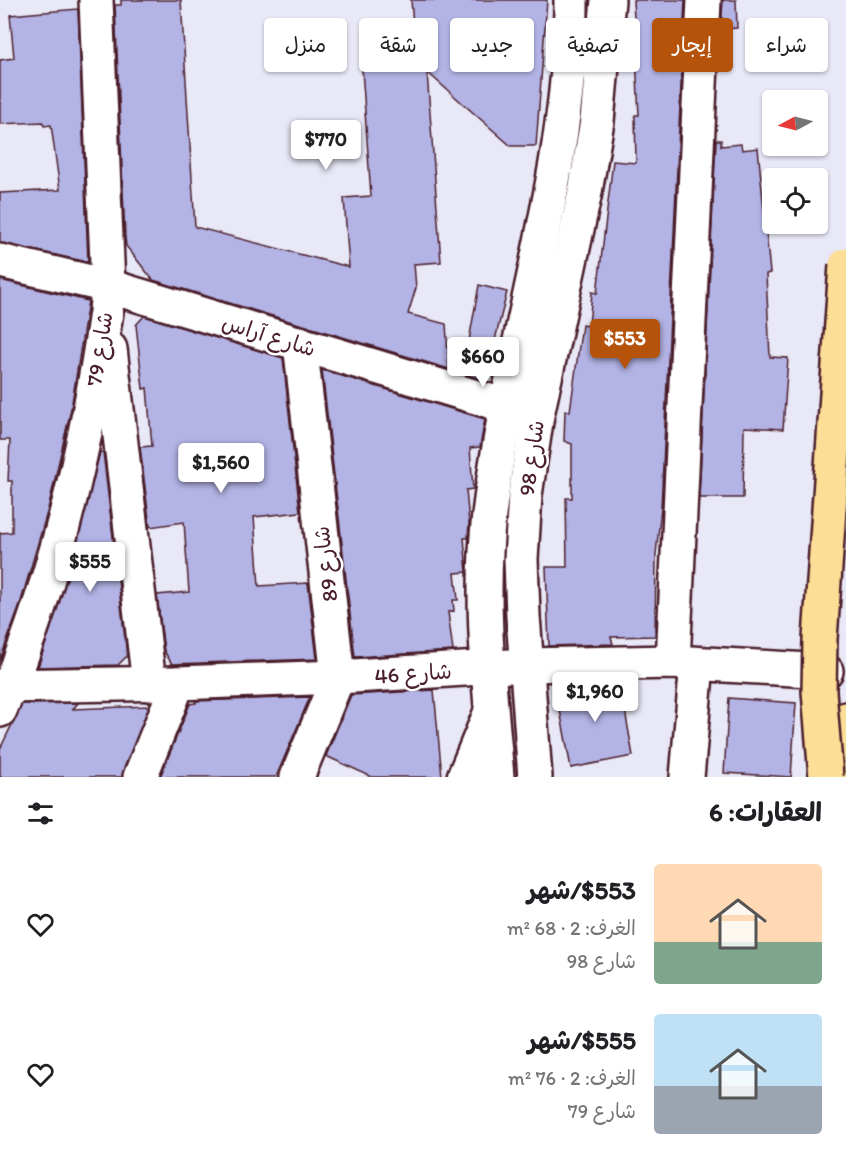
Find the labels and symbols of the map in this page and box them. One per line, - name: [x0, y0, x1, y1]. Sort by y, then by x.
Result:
- north arrow: [762, 90, 828, 156]
- pin: $770: [290, 120, 362, 171]
- street label: شارع آراس: [218, 308, 319, 364]
- street label: شارع 79: [80, 310, 121, 389]
- pin: $553: [589, 319, 661, 370]
- pin: $660: [447, 337, 519, 388]
- street label: شارع 98: [513, 418, 552, 498]
- pin: $1,560: [172, 443, 270, 494]
- street label: شارع 89: [307, 524, 346, 603]
- pin: $555: [54, 542, 126, 593]
- street label: شارع 46: [373, 657, 453, 692]
- pin: $1,960: [546, 672, 644, 723]

